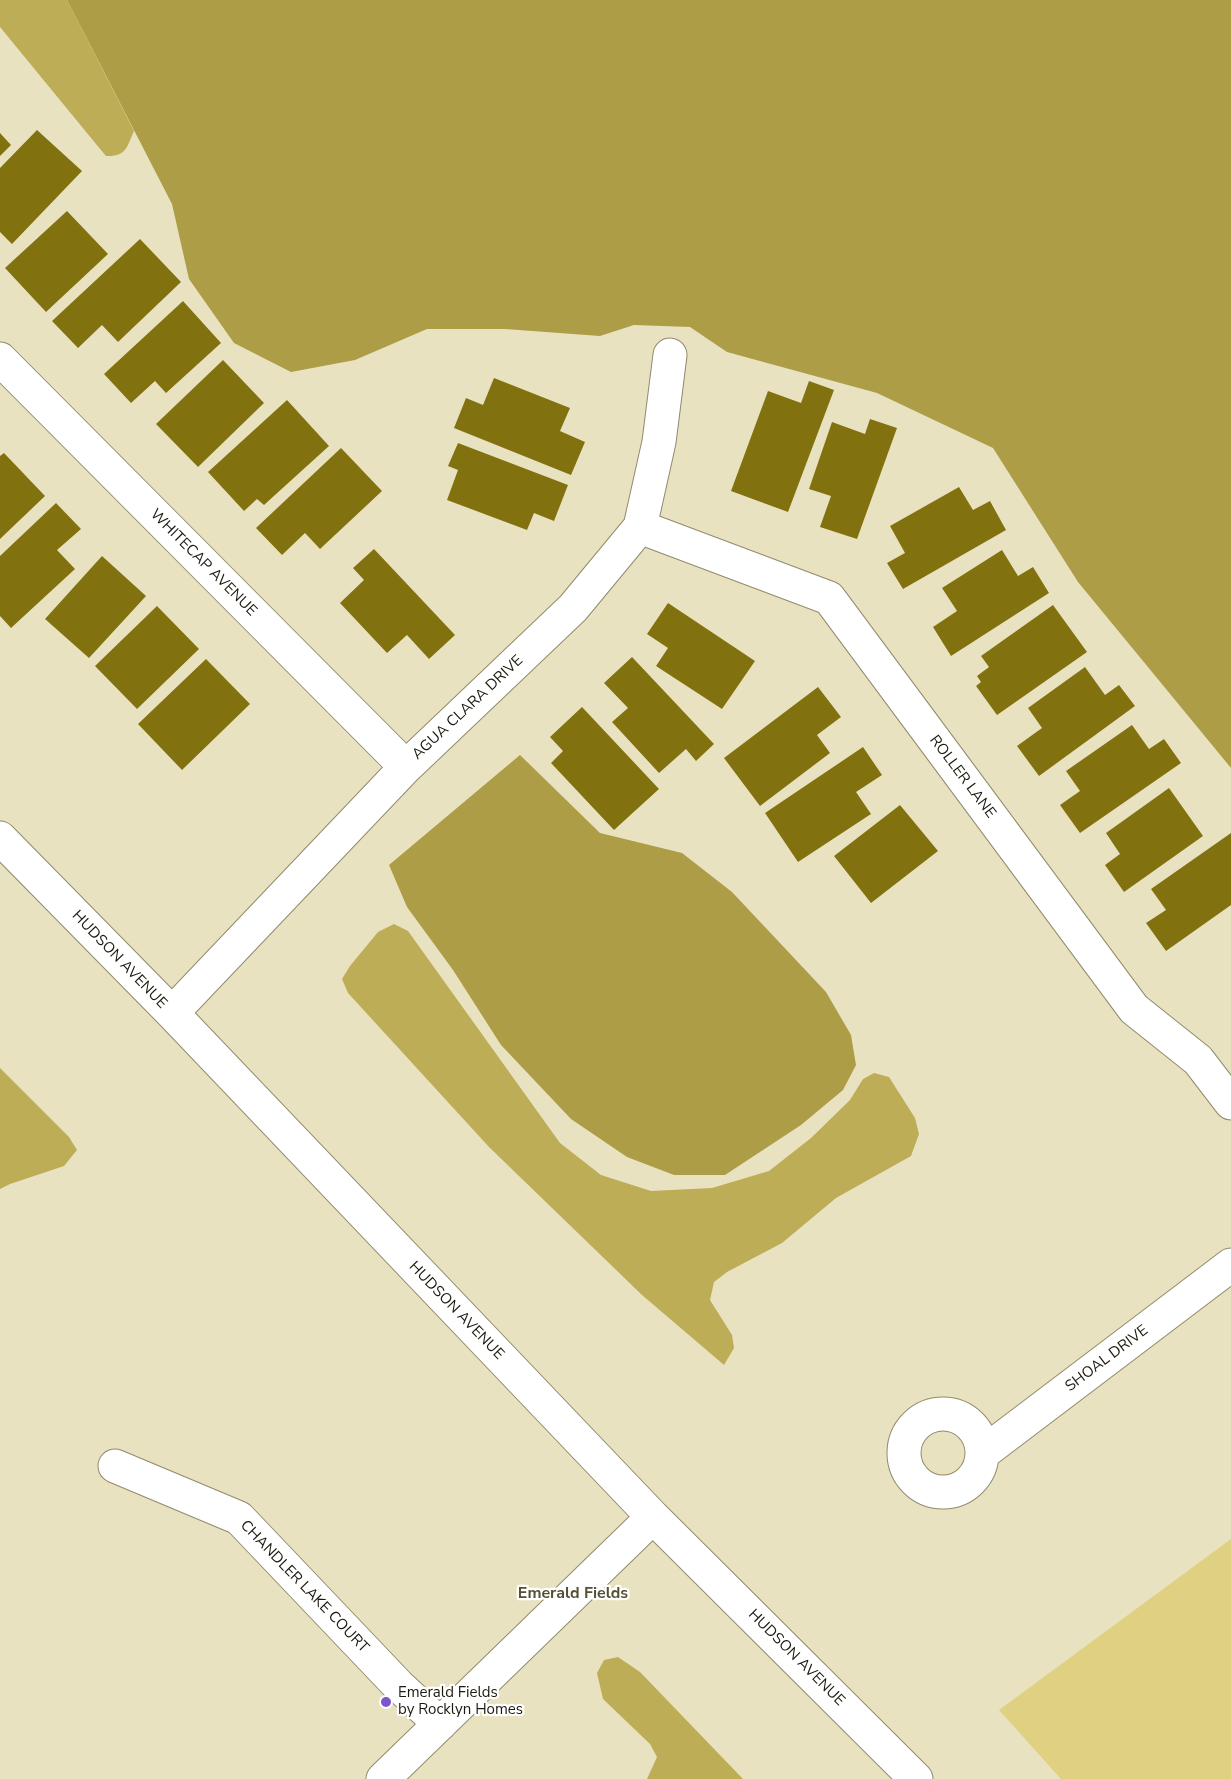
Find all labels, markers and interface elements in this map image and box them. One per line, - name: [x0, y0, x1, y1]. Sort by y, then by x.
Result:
- street label: WHITECAP AVENUE: [146, 506, 260, 620]
- street label: AGUA CLARA DRIVE: [409, 652, 527, 764]
- street label: ROLLER LANE: [925, 732, 999, 822]
- street label: HUDSON AVENUE: [68, 907, 170, 1013]
- street label: HUDSON AVENUE: [405, 1258, 507, 1364]
- street label: SHOAL DRIVE: [1062, 1322, 1152, 1396]
- street label: CHANDLER LAKE COURT: [236, 1517, 372, 1657]
- district label: Emerald Fields: [518, 1584, 628, 1604]
- street label: HUDSON AVENUE: [744, 1606, 848, 1710]
- place label: Emerald Fields by Rocklyn Homes: [398, 1684, 523, 1719]
- marker: Emerald Fields by Rocklyn Homes: [379, 1695, 393, 1709]

